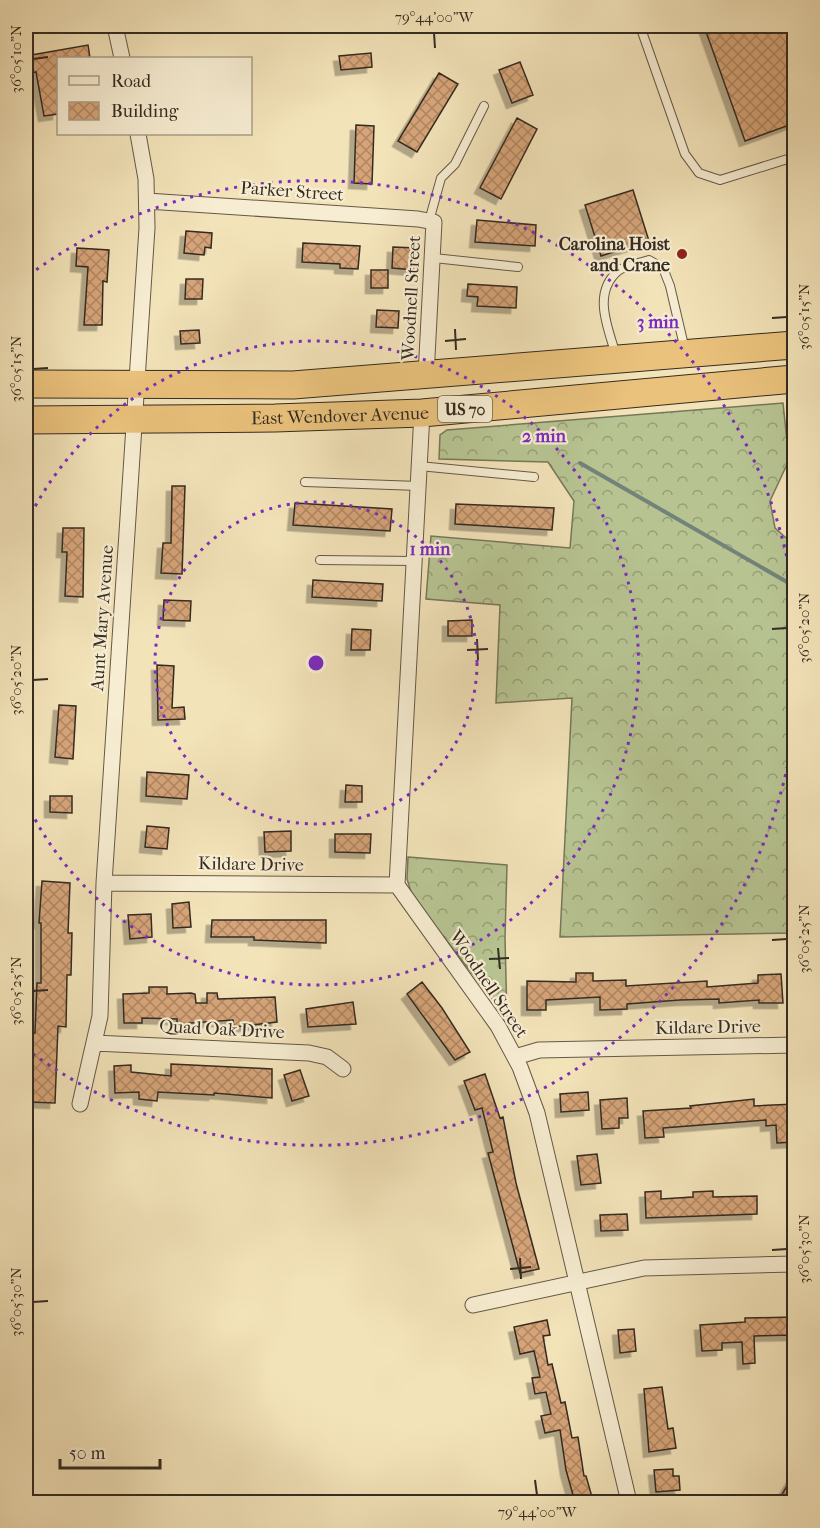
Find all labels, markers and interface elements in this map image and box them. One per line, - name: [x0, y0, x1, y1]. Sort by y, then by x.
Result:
- text: 79°44'00"W: [395, 8, 475, 26]
- text: 36°05'10"N: [7, 24, 25, 93]
- legend: [57, 57, 252, 135]
- text: Road: [111, 71, 151, 92]
- text: Building: [111, 101, 179, 122]
- street label: Parker Street: [240, 177, 345, 206]
- street label: Woodnell Street: [398, 234, 425, 362]
- place label: Carolina Hoist and Crane: [559, 234, 671, 276]
- marker: Carolina Hoist and Crane: [675, 247, 689, 261]
- text: 36°05'15"N: [795, 283, 813, 350]
- text: 3 min: [637, 312, 680, 333]
- text: 36°05'15"N: [7, 335, 25, 402]
- road number: US 70: [438, 396, 492, 422]
- street label: East Wendover Avenue: [251, 402, 430, 429]
- text: 2 min: [522, 426, 566, 447]
- text: 1 min: [409, 539, 451, 560]
- street label: Aunt Mary Avenue: [87, 544, 118, 693]
- text: 36°05'20"N: [795, 592, 813, 663]
- text: 36°05'20"N: [7, 644, 25, 715]
- centre of rings: [306, 653, 326, 673]
- street label: Kildare Drive: [198, 853, 304, 876]
- text: 36°05'25"N: [795, 904, 813, 974]
- street label: Woodnell Street: [444, 926, 533, 1042]
- text: 36°05'25"N: [7, 956, 25, 1026]
- street label: Quad Oak Drive: [159, 1016, 285, 1043]
- street label: Kildare Drive: [655, 1016, 761, 1039]
- text: 36°05'30"N: [795, 1214, 813, 1284]
- text: 36°05'30"N: [7, 1267, 25, 1337]
- scale bar: [60, 1432, 160, 1470]
- text: 50 m: [69, 1443, 106, 1464]
- text: 79°44'00"W: [498, 1503, 578, 1521]

